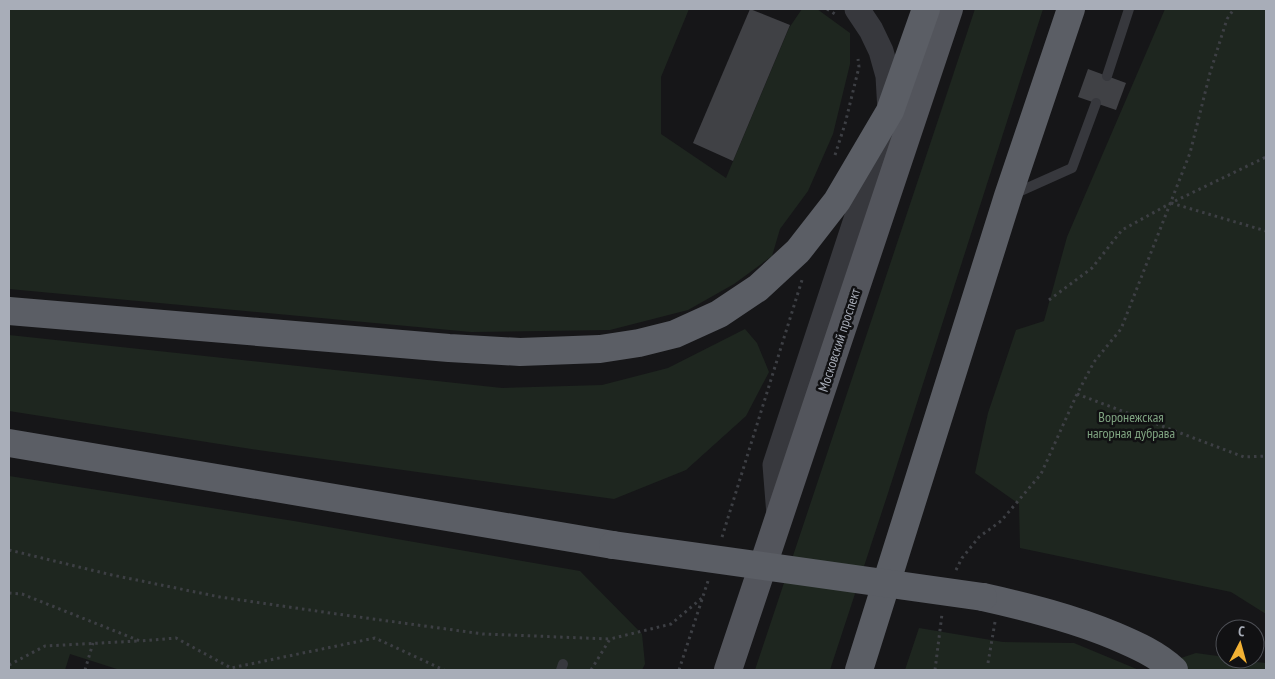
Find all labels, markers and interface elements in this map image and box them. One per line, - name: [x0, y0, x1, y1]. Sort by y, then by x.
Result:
- street label: Московский проспект: [814, 286, 864, 394]
- park label: Воронежская нагорная дубрава: [1087, 408, 1175, 442]
- north arrow: [1215, 619, 1265, 669]
- text: С: [1237, 622, 1246, 640]

